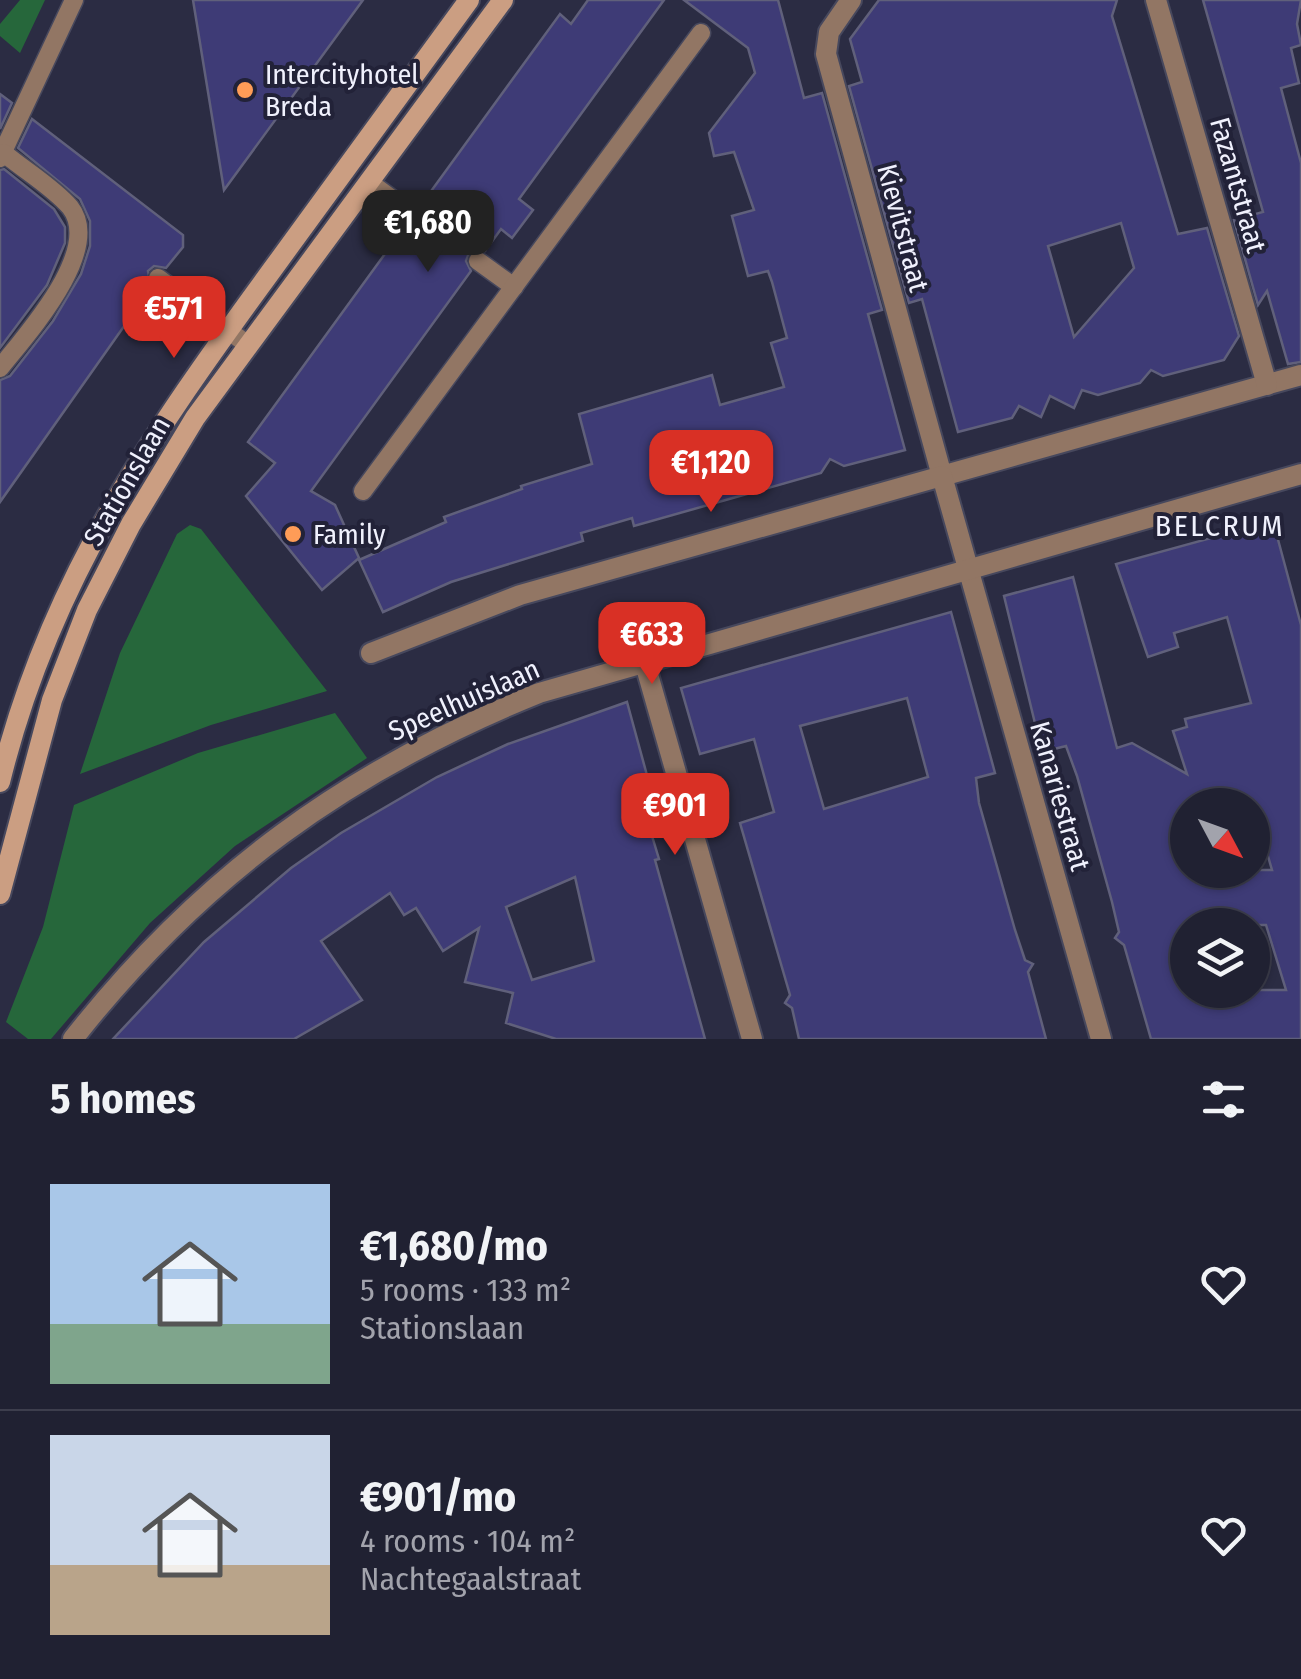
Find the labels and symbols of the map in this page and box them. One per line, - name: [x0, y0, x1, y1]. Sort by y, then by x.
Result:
- place label: Intercityhotel Breda: [265, 58, 419, 123]
- marker: Intercityhotel Breda: [234, 79, 256, 101]
- street label: Fazantstraat: [1203, 114, 1273, 257]
- street label: Kievitstraat: [870, 161, 936, 296]
- pin: €1,680: [347, 190, 509, 275]
- pin: €571: [115, 276, 233, 361]
- street label: Stationslaan: [77, 411, 177, 551]
- pin: €1,120: [630, 430, 792, 515]
- district label: BELCRUM: [1155, 508, 1285, 544]
- place label: Family: [313, 518, 386, 551]
- marker: Family: [282, 523, 304, 545]
- pin: €633: [593, 602, 711, 687]
- street label: Speelhuislaan: [383, 652, 545, 748]
- street label: Kanariestraat: [1023, 717, 1097, 875]
- pin: €901: [616, 773, 734, 858]
- north arrow: [1170, 788, 1270, 888]

